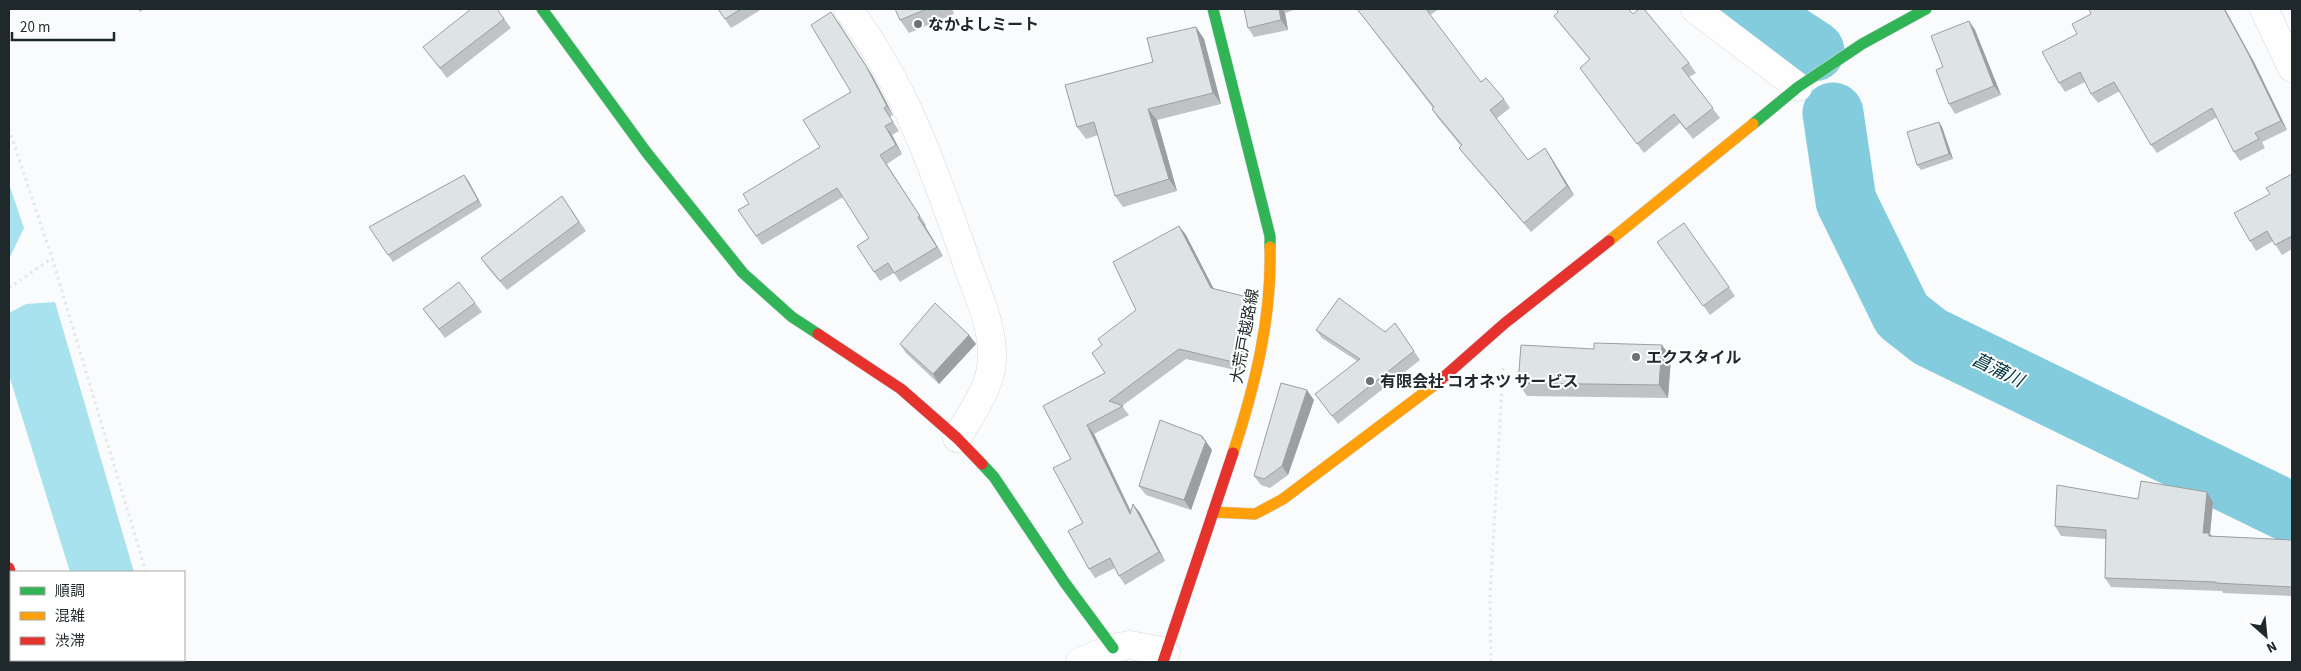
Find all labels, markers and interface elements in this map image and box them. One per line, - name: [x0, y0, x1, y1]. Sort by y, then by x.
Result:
- scale bar: [12, 10, 115, 42]
- place label: なかよしミート: [928, 14, 1039, 36]
- text: 20 m: [20, 17, 50, 38]
- marker: なかよしミート: [912, 18, 924, 30]
- street label: 大荒戸越路線: [1226, 287, 1264, 385]
- place label: エクスタイル: [1646, 347, 1742, 369]
- water label: 菖蒲川: [1968, 347, 2029, 394]
- marker: エクスタイル: [1630, 351, 1642, 363]
- place label: 有限会社 コオネツ サービス: [1380, 371, 1578, 393]
- marker: 有限会社 コオネツ サービス: [1364, 375, 1376, 387]
- legend: [10, 571, 185, 661]
- text: 順調: [55, 581, 85, 602]
- text: 混雑: [55, 606, 85, 627]
- north arrow: [2241, 611, 2291, 661]
- text: 渋滞: [55, 631, 85, 652]
- text: N: [2263, 636, 2280, 658]

